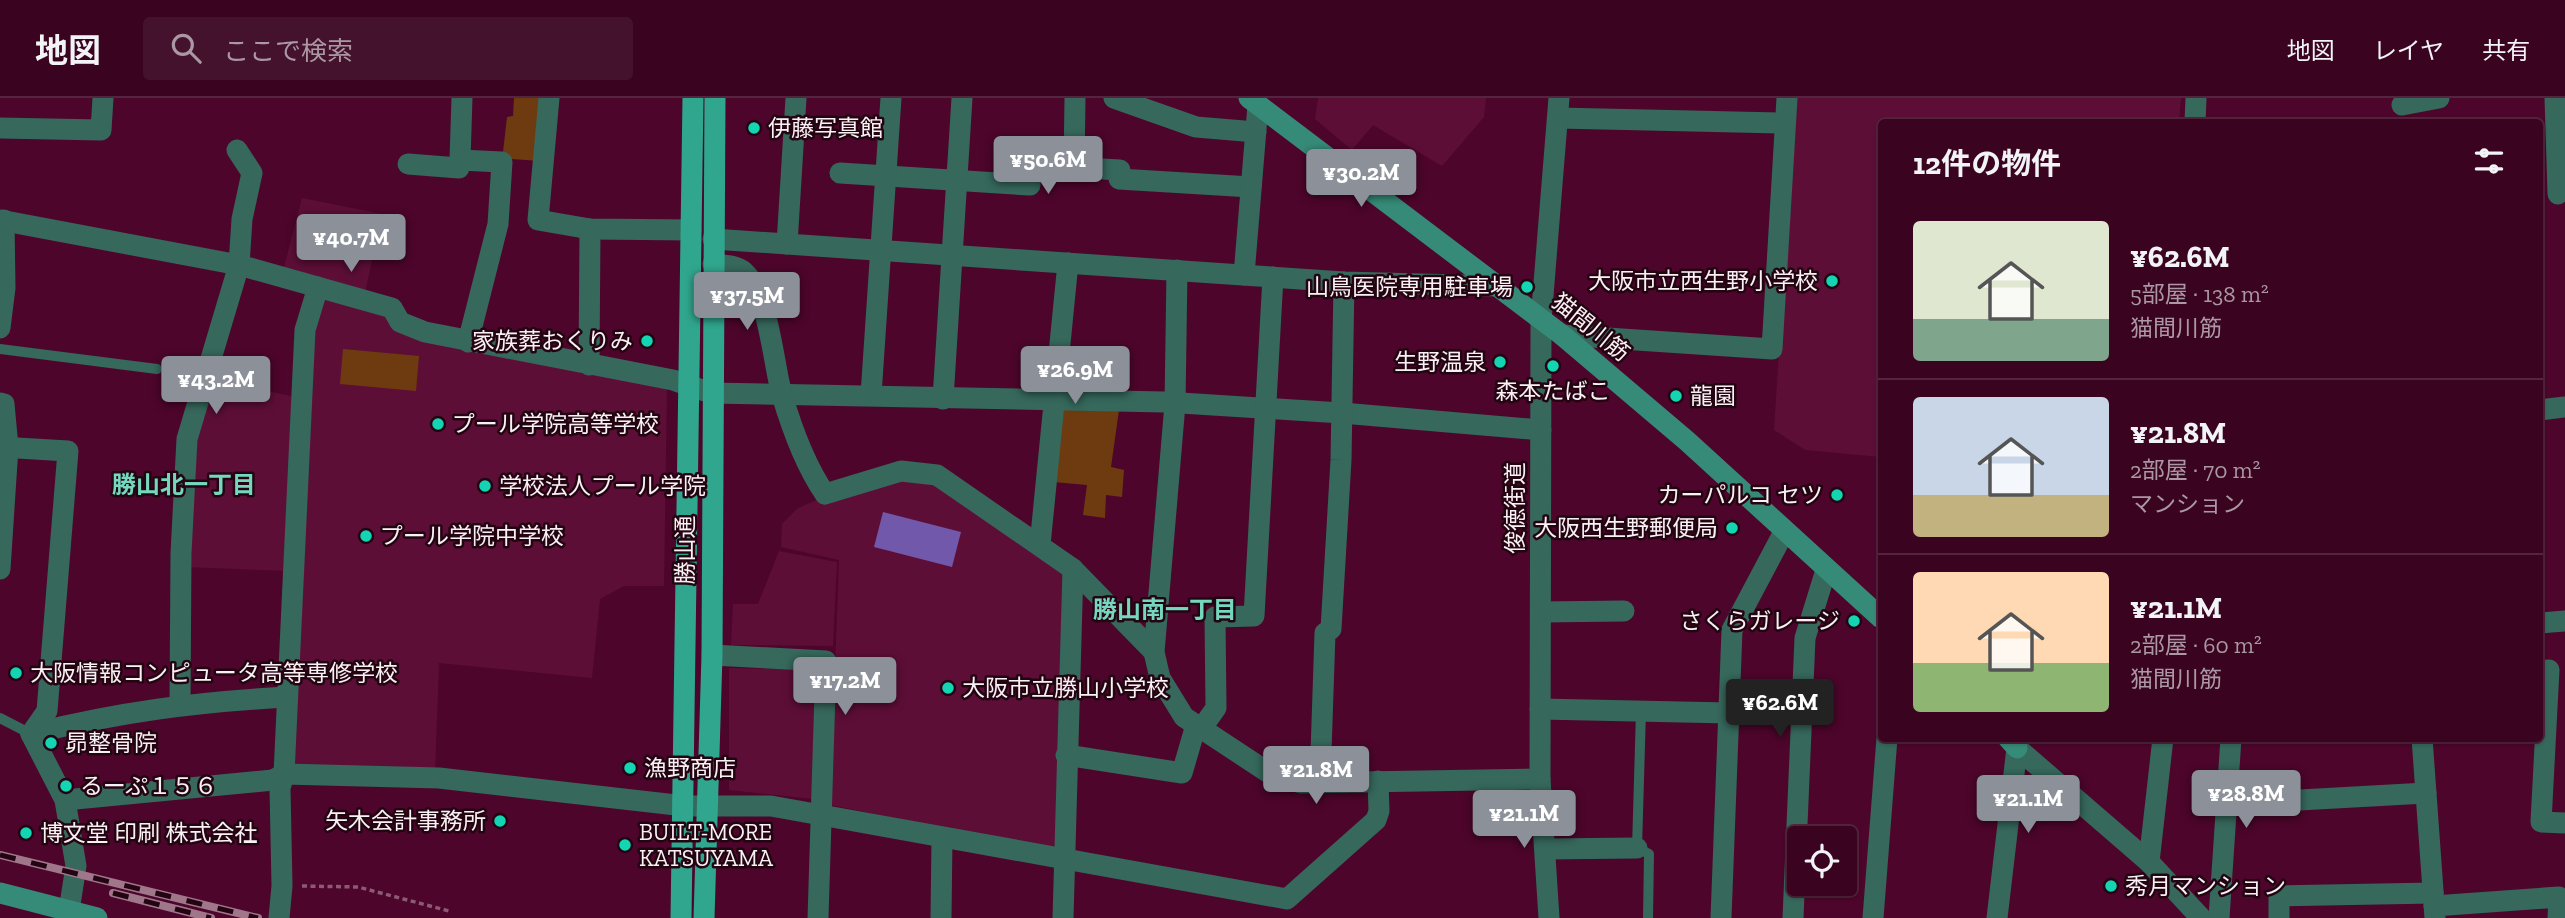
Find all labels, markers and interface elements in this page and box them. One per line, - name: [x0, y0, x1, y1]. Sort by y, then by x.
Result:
- search box: [143, 17, 633, 80]
- icon: search: [167, 29, 205, 67]
- text: 地図: [35, 31, 101, 70]
- text: ここで検索: [223, 35, 353, 67]
- text: 地図: [2287, 36, 2335, 65]
- text: レイヤ: [2373, 36, 2444, 65]
- text: 共有: [2482, 36, 2530, 65]
- place label: 伊藤写真館: [768, 114, 883, 142]
- marker: 伊藤写真館: [746, 120, 762, 136]
- pin: ¥50.6M: [991, 136, 1105, 196]
- icon: filters: [2470, 142, 2508, 180]
- text: ¥50.6M: [1010, 145, 1086, 173]
- text: 12件の物件: [1913, 146, 2061, 182]
- pin: ¥30.2M: [1304, 150, 1418, 209]
- text: ¥30.2M: [1322, 158, 1400, 186]
- pin: ¥40.7M: [294, 214, 408, 274]
- text: ¥40.7M: [313, 223, 389, 251]
- text: ¥62.6M: [2130, 239, 2230, 275]
- icon: home: [1969, 249, 2053, 333]
- place label: 大阪市立西生野小学校: [1588, 267, 1818, 295]
- pin: ¥37.5M: [690, 272, 804, 332]
- place label: 山鳥医院専用駐車場: [1306, 273, 1513, 301]
- marker: 大阪市立西生野小学校: [1824, 273, 1840, 289]
- marker: 山鳥医院専用駐車場: [1519, 279, 1535, 295]
- text: 5部屋 · 138 m²: [2130, 280, 2269, 308]
- text: ¥37.5M: [710, 281, 784, 309]
- street label: 猫間川筋: [1546, 287, 1636, 367]
- text: 猫間川筋: [2130, 314, 2222, 342]
- place label: 家族葬おくりみ: [472, 327, 633, 355]
- marker: 家族葬おくりみ: [639, 333, 655, 349]
- pin: ¥26.9M: [1018, 346, 1132, 406]
- place label: 生野温泉: [1394, 348, 1486, 376]
- marker: 生野温泉: [1492, 354, 1508, 370]
- text: ¥26.9M: [1037, 355, 1113, 383]
- pin: ¥43.2M: [159, 356, 273, 416]
- marker: 森本たばこ: [1545, 358, 1561, 374]
- text: ¥43.2M: [177, 365, 255, 393]
- place label: 森本たばこ: [1496, 377, 1611, 405]
- place label: 龍園: [1690, 382, 1736, 410]
- marker: 龍園: [1668, 388, 1684, 404]
- place label: プール学院高等学校: [452, 410, 659, 438]
- text: ¥21.8M: [2130, 415, 2226, 451]
- marker: プール学院高等学校: [430, 416, 446, 432]
- icon: home: [1969, 425, 2053, 509]
- text: 2部屋 · 70 m²: [2130, 456, 2260, 484]
- street label: 俊徳街道: [1501, 462, 1529, 554]
- district label: 勝山北一丁目: [112, 470, 256, 499]
- place label: 学校法人プール学院: [499, 472, 706, 500]
- marker: 学校法人プール学院: [477, 478, 493, 494]
- place label: カーパルコ セツ: [1657, 481, 1823, 509]
- marker: カーパルコ セツ: [1829, 487, 1845, 503]
- text: マンション: [2130, 490, 2245, 518]
- place label: 大阪西生野郵便局: [1534, 514, 1718, 542]
- street label: 勝山通: [671, 516, 699, 585]
- marker: 大阪西生野郵便局: [1724, 520, 1740, 536]
- place label: プール学院中学校: [380, 522, 564, 550]
- marker: プール学院中学校: [358, 528, 374, 544]
- text: ¥21.1M: [2130, 590, 2222, 626]
- district label: 勝山南一丁目: [1093, 595, 1237, 624]
- icon: home: [1969, 600, 2053, 684]
- place label: さくらガレージ: [1679, 607, 1840, 635]
- marker: さくらガレージ: [1846, 613, 1862, 629]
- text: 2部屋 · 60 m²: [2130, 631, 2262, 659]
- pin: ¥17.2M: [788, 658, 902, 717]
- place label: 大阪情報コンピュータ高等専修学校: [30, 659, 398, 687]
- marker: 大阪情報コンピュータ高等専修学校: [8, 665, 24, 681]
- text: 猫間川筋: [2130, 665, 2222, 693]
- text: ¥17.2M: [809, 666, 881, 694]
- place label: 大阪市立勝山小学校: [962, 674, 1169, 702]
- marker: 大阪市立勝山小学校: [940, 680, 956, 696]
- pin: ¥62.6M: [1723, 680, 1837, 739]
- text: ¥62.6M: [1742, 688, 1818, 716]
- place label: 昴整骨院: [65, 729, 157, 757]
- marker: 昴整骨院: [43, 735, 59, 751]
- pin: ¥21.8M: [1259, 746, 1373, 806]
- place label: 漁野商店: [644, 754, 736, 782]
- text: ¥21.8M: [1279, 755, 1353, 783]
- marker: 漁野商店: [622, 760, 638, 776]
- pin: ¥28.8M: [2189, 770, 2303, 830]
- place label: るーぷ１５６: [80, 772, 217, 800]
- pin: ¥21.1M: [1971, 776, 2085, 835]
- marker: るーぷ１５６: [58, 778, 74, 794]
- text: ¥28.8M: [2208, 779, 2284, 807]
- text: ¥21.1M: [1993, 784, 2063, 812]
- pin: ¥21.1M: [1467, 790, 1581, 850]
- text: ¥21.1M: [1489, 799, 1559, 827]
- place label: 矢木会計事務所: [325, 807, 486, 835]
- marker: 矢木会計事務所: [492, 813, 508, 829]
- place label: BUILT-MORE KATSUYAMA: [639, 818, 774, 872]
- place label: 博文堂 印刷 株式会社: [40, 819, 257, 847]
- marker: 博文堂 印刷 株式会社: [18, 825, 34, 841]
- map controls: [1787, 826, 1857, 896]
- button: locate: [1787, 826, 1857, 896]
- marker: BUILT-MORE KATSUYAMA: [617, 837, 633, 853]
- place label: 秀月マンション: [2125, 872, 2286, 900]
- marker: 秀月マンション: [2103, 878, 2119, 894]

